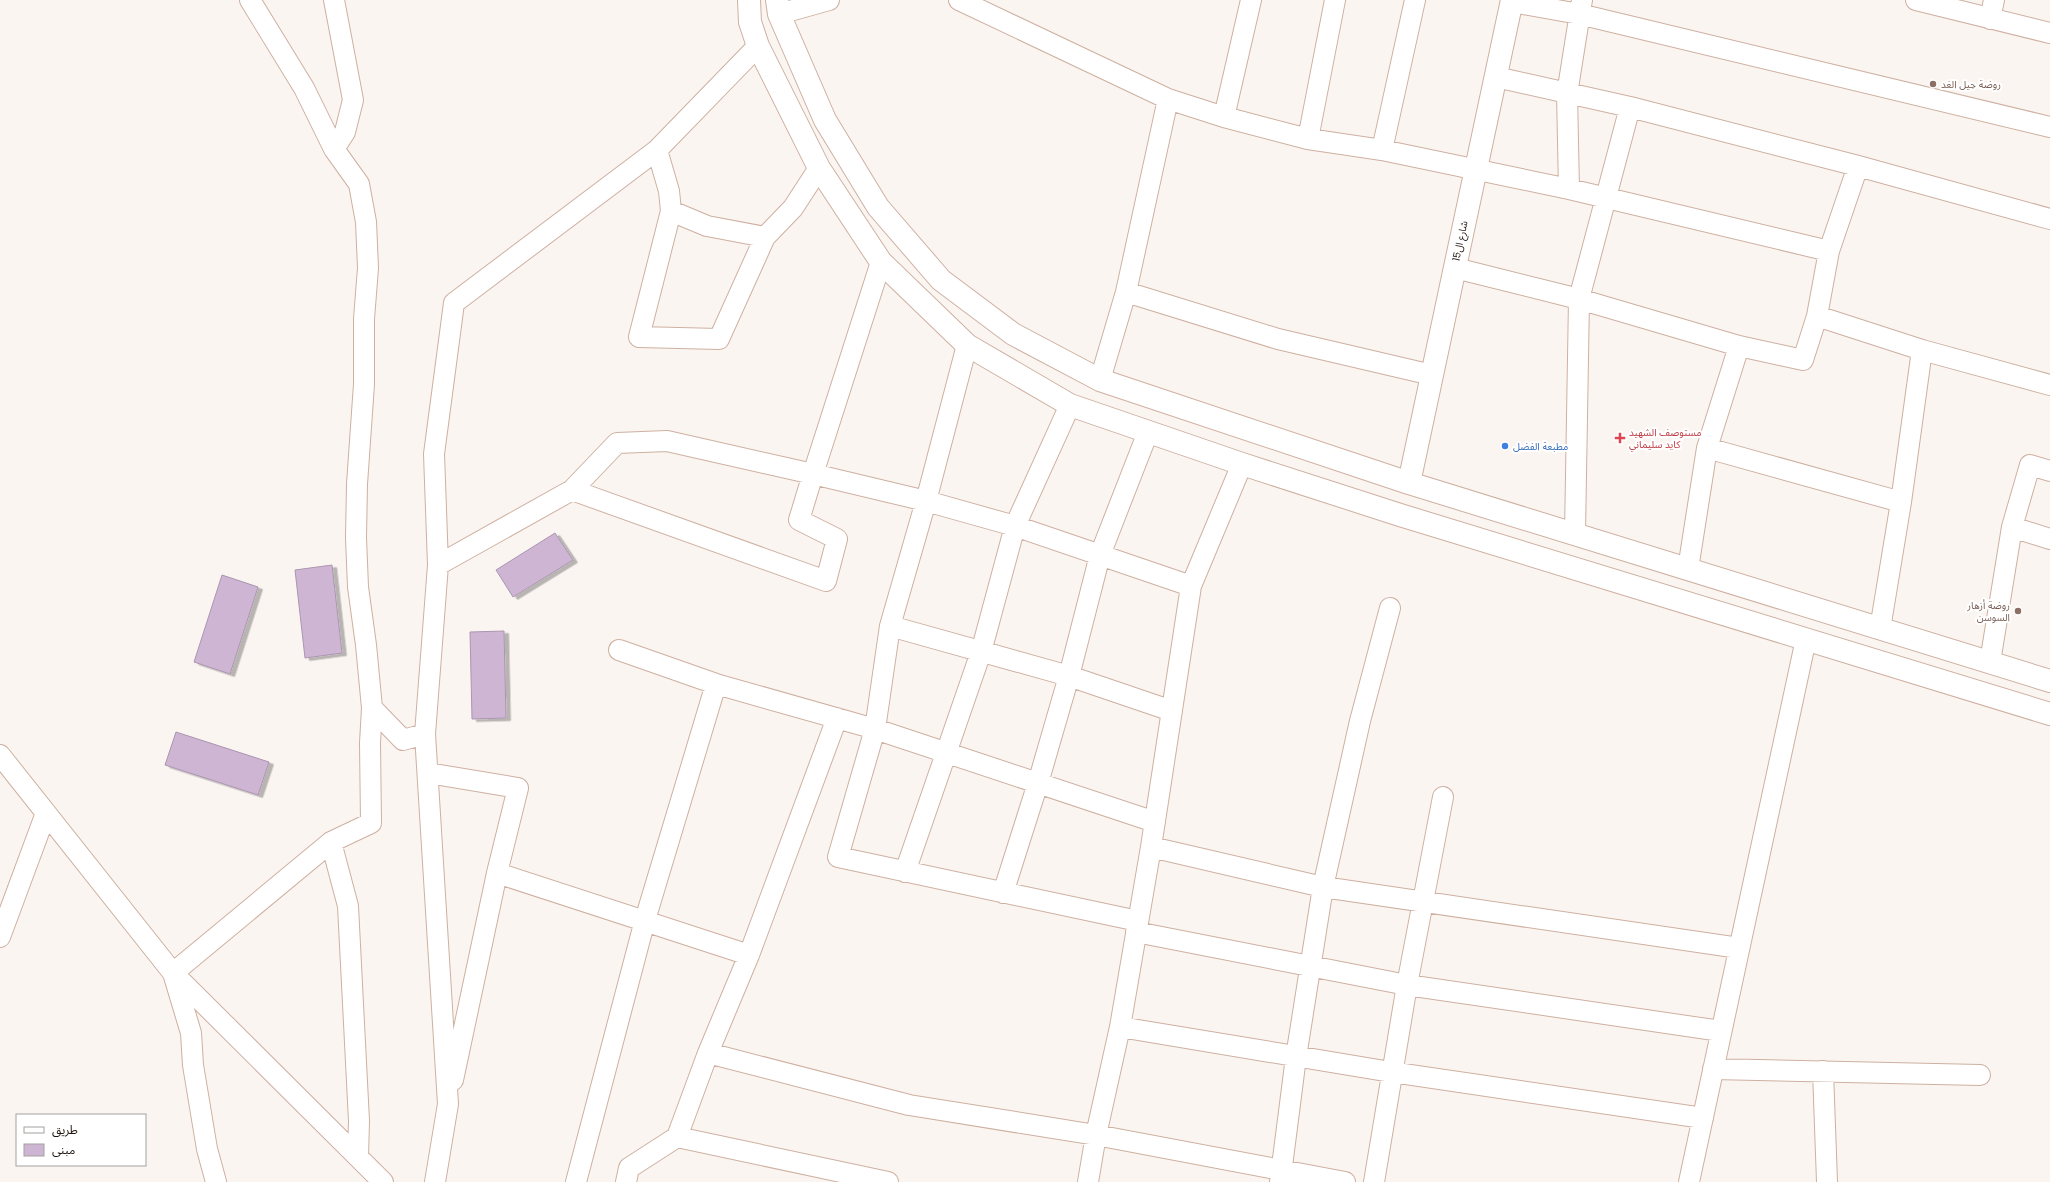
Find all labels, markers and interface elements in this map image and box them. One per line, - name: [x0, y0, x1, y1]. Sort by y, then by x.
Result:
- place label: روضة جيل الغد: [1941, 77, 2001, 92]
- marker: روضة جيل الغد: [1928, 79, 1938, 89]
- street label: شارع ال15: [1448, 219, 1472, 263]
- place label: مستوصف الشهيد كايد سليماني: [1629, 425, 1701, 452]
- marker: مستوصف الشهيد كايد سليماني: [1614, 432, 1626, 444]
- place label: مطبعة الفضل: [1513, 439, 1568, 454]
- marker: مطبعة الفضل: [1500, 441, 1510, 451]
- place label: روضة أزهار السوسن: [1966, 598, 2010, 625]
- marker: روضة أزهار السوسن: [2013, 606, 2023, 616]
- legend: [16, 1114, 146, 1166]
- text: طريق: [52, 1121, 78, 1138]
- text: مبنى: [52, 1141, 75, 1158]

